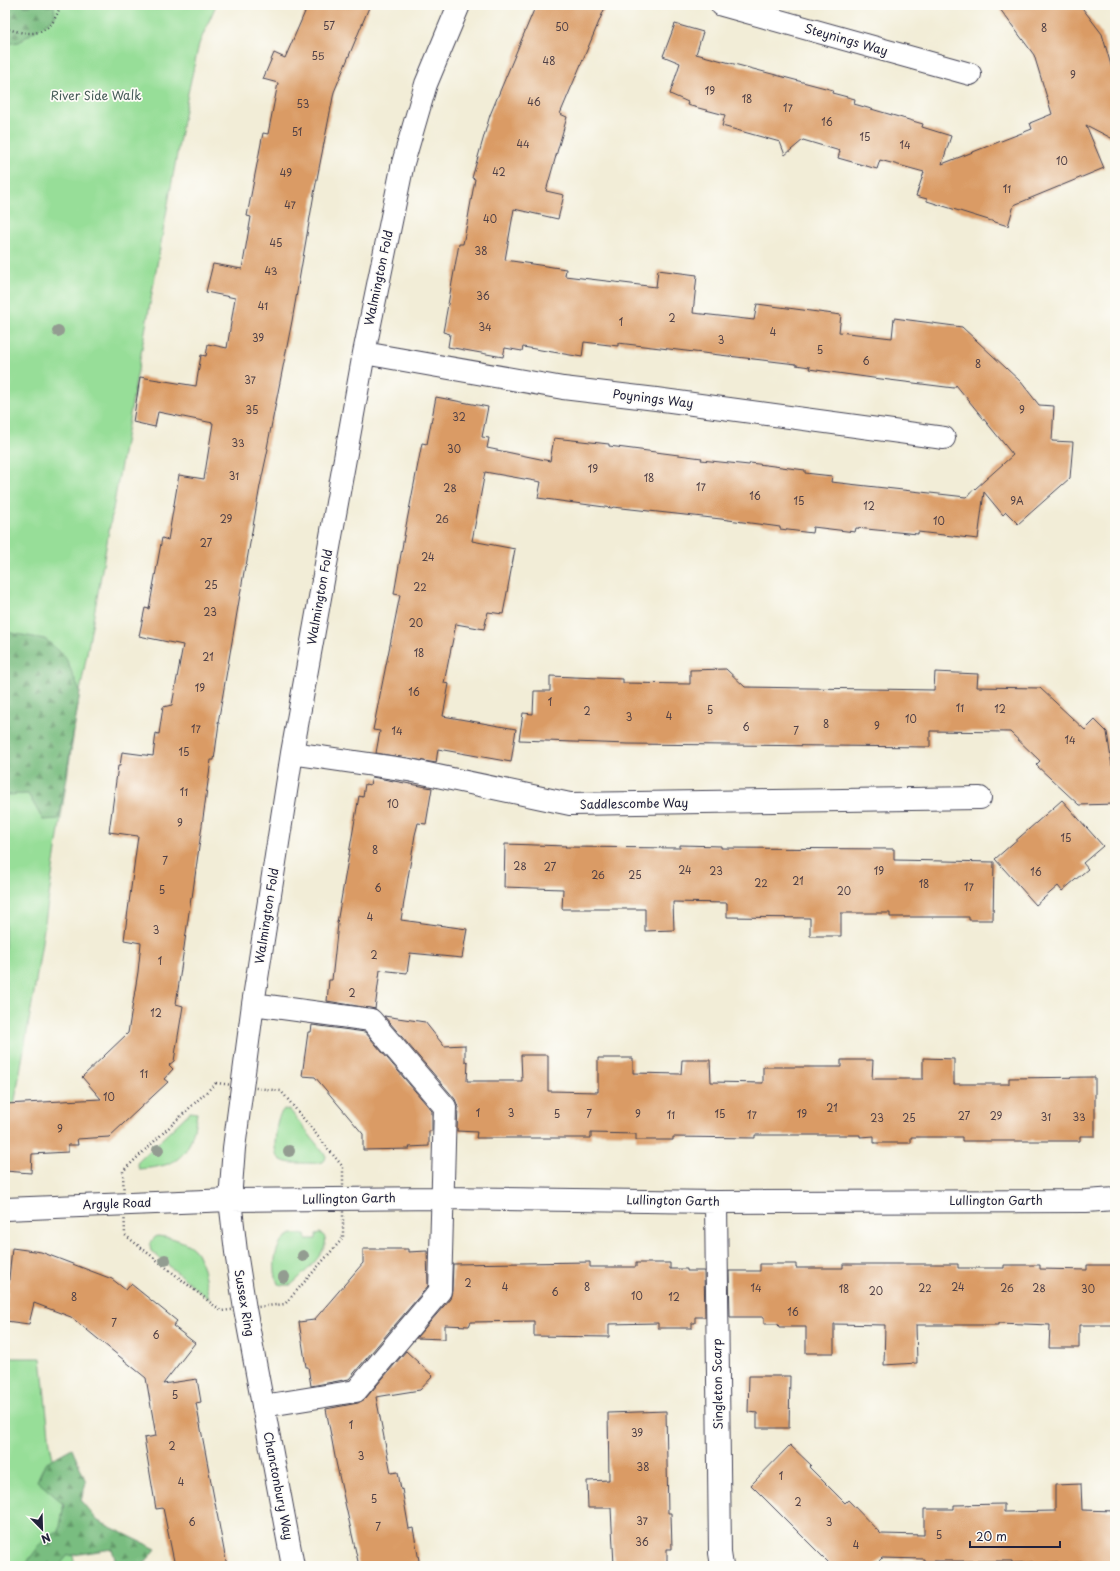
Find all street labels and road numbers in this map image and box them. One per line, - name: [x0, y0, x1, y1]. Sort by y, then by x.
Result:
- street label: Steynings Way: [802, 19, 890, 60]
- street label: Walmington Fold: [359, 228, 397, 327]
- street label: Poynings Way: [612, 384, 695, 412]
- street label: Walmington Fold: [302, 547, 336, 646]
- street label: Saddlescombe Way: [579, 793, 689, 813]
- street label: Walmington Fold: [250, 867, 282, 965]
- street label: Lullington Garth: [302, 1188, 396, 1208]
- street label: Lullington Garth: [626, 1190, 720, 1210]
- street label: Lullington Garth: [949, 1191, 1043, 1209]
- street label: Argyle Road: [82, 1193, 152, 1213]
- street label: Sussex Ring: [230, 1268, 260, 1338]
- street label: Singleton Scarp: [707, 1338, 727, 1430]
- street label: Chanctonbury Way: [260, 1430, 298, 1542]

